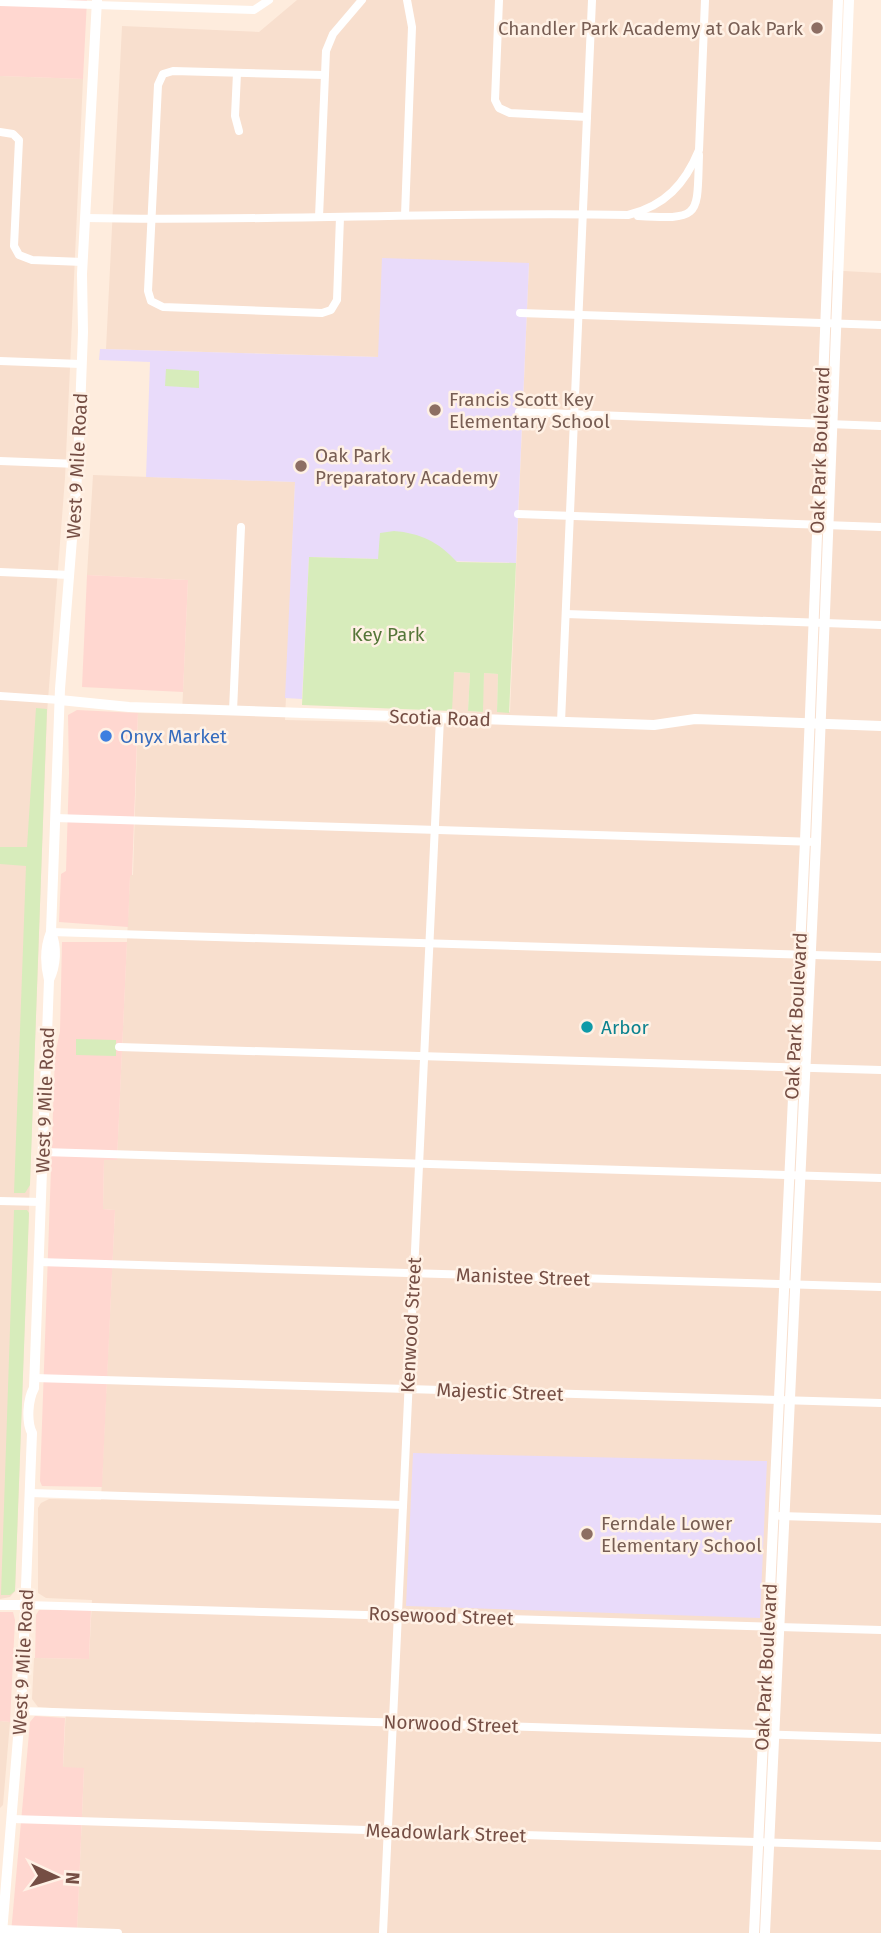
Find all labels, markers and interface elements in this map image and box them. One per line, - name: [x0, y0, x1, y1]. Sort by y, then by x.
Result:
- place label: Chandler Park Academy at Oak Park: [498, 17, 803, 40]
- marker: Chandler Park Academy at Oak Park: [809, 20, 825, 36]
- street label: Oak Park Boulevard: [806, 366, 834, 534]
- place label: Francis Scott Key Elementary School: [449, 388, 610, 433]
- street label: West 9 Mile Road: [62, 392, 92, 540]
- marker: Francis Scott Key Elementary School: [427, 402, 443, 418]
- place label: Oak Park Preparatory Academy: [315, 444, 499, 489]
- marker: Oak Park Preparatory Academy: [293, 458, 309, 474]
- park label: Key Park: [352, 623, 425, 646]
- street label: Scotia Road: [389, 705, 491, 731]
- place label: Onyx Market: [120, 725, 227, 748]
- marker: Onyx Market: [98, 728, 114, 744]
- street label: Oak Park Boulevard: [780, 932, 812, 1100]
- place label: Arbor: [601, 1016, 650, 1039]
- marker: Arbor: [579, 1019, 595, 1035]
- street label: West 9 Mile Road: [31, 1026, 59, 1174]
- street label: Kenwood Street: [396, 1256, 426, 1394]
- street label: Manistee Street: [455, 1263, 591, 1291]
- street label: Majestic Street: [436, 1378, 564, 1406]
- place label: Ferndale Lower Elementary School: [601, 1512, 762, 1557]
- marker: Ferndale Lower Elementary School: [579, 1526, 595, 1542]
- street label: Oak Park Boulevard: [750, 1583, 782, 1751]
- street label: West 9 Mile Road: [8, 1588, 38, 1736]
- street label: Rosewood Street: [368, 1602, 514, 1630]
- street label: Norwood Street: [383, 1710, 519, 1738]
- street label: Meadowlark Street: [365, 1819, 527, 1847]
- north arrow: [21, 1842, 91, 1912]
- text: N: [61, 1871, 84, 1885]

